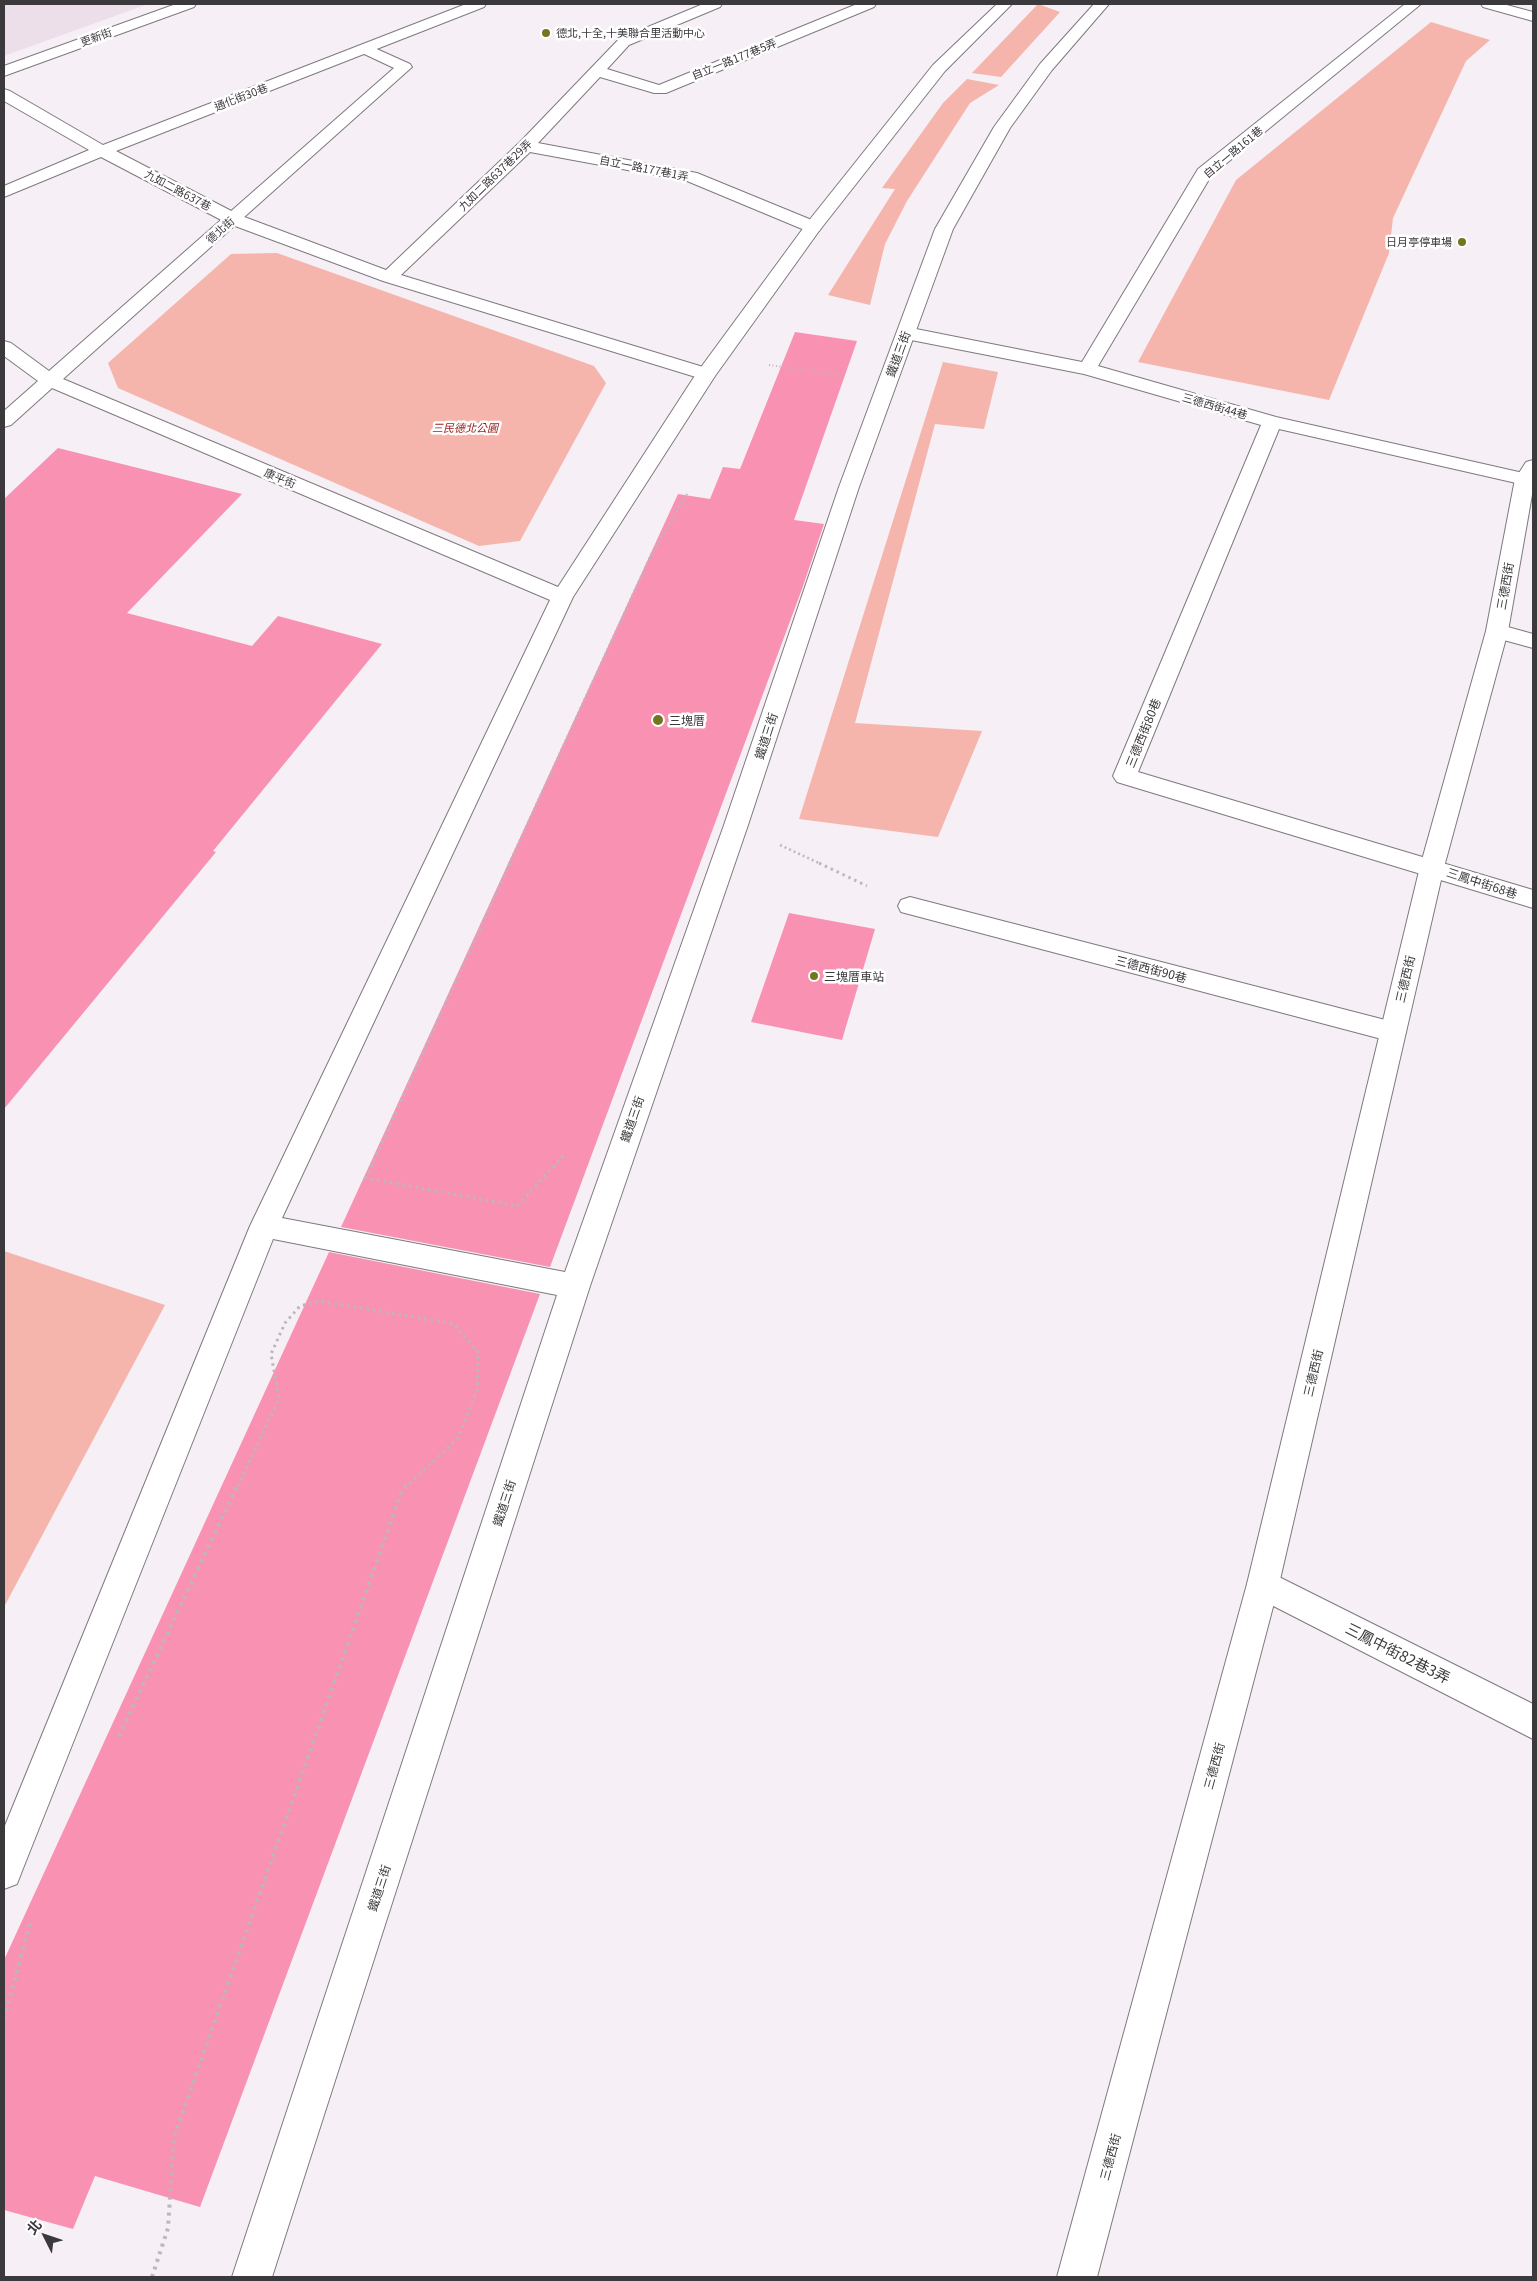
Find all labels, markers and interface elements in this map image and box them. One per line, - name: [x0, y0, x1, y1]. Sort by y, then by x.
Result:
- street label: 更新街: [78, 25, 114, 49]
- place label: 德北,十全,十美聯合里活動中心: [556, 26, 705, 40]
- marker: 德北,十全,十美聯合里活動中心: [540, 27, 552, 39]
- street label: 自立一路177巷5弄: [690, 36, 778, 82]
- street label: 通化街30巷: [212, 81, 270, 113]
- street label: 自立一路161巷: [1201, 123, 1265, 181]
- street label: 九如二路637巷29弄: [456, 137, 534, 213]
- street label: 自立一路177巷1弄: [598, 153, 690, 183]
- street label: 九如二路637巷: [143, 167, 213, 213]
- street label: 德北街: [203, 214, 237, 246]
- place label: 日月亭停車場: [1386, 235, 1452, 249]
- marker: 日月亭停車場: [1456, 236, 1468, 248]
- street label: 鐵道三街: [883, 329, 913, 379]
- street label: 三德西街44巷: [1181, 390, 1249, 422]
- park label: 三民德北公園: [432, 421, 498, 435]
- street label: 康平街: [262, 465, 298, 491]
- street label: 三德西街: [1494, 561, 1516, 611]
- street label: 三德西街80巷: [1123, 696, 1163, 770]
- street label: 鐵道三街: [752, 711, 780, 761]
- marker: 三塊厝: [651, 713, 665, 727]
- place label: 三塊厝: [669, 713, 705, 727]
- street label: 三鳳中街68巷: [1445, 865, 1519, 901]
- street label: 三德西街90巷: [1114, 953, 1188, 985]
- street label: 三德西街: [1393, 954, 1417, 1004]
- place label: 三塊厝車站: [824, 969, 884, 983]
- marker: 三塊厝車站: [808, 970, 820, 982]
- street label: 鐵道三街: [617, 1094, 647, 1144]
- street label: 三德西街: [1301, 1348, 1325, 1398]
- street label: 鐵道三街: [490, 1478, 518, 1528]
- street label: 三鳳中街82巷3弄: [1343, 1619, 1453, 1687]
- street label: 三德西街: [1201, 1741, 1227, 1791]
- street label: 鐵道三街: [365, 1863, 393, 1913]
- street label: 三德西街: [1097, 2132, 1123, 2182]
- north arrow: [20, 2211, 70, 2261]
- text: 北: [22, 2214, 46, 2238]

